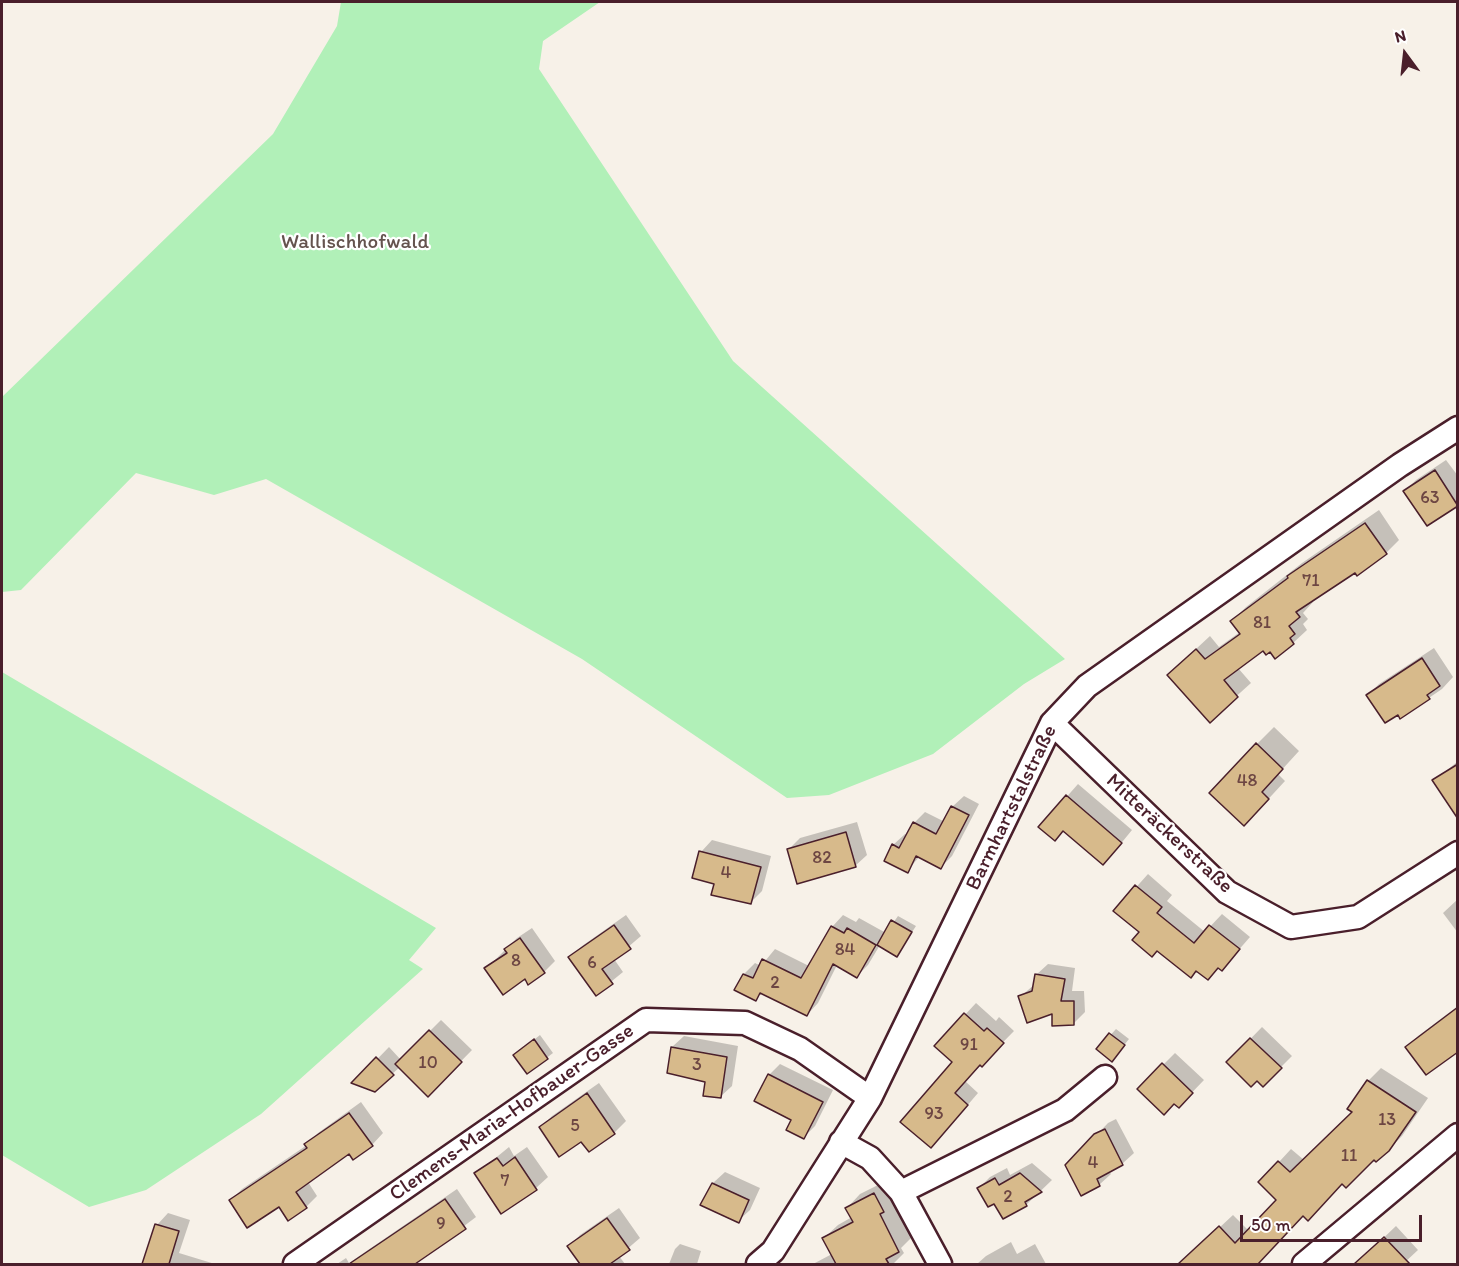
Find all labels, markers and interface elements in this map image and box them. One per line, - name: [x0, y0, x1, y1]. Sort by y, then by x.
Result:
- north arrow: [1375, 24, 1435, 84]
- text: N: [1393, 26, 1408, 47]
- park label: Wallischhofwald: [281, 230, 429, 256]
- house number: 63: [1420, 487, 1440, 509]
- house number: 71: [1302, 570, 1320, 592]
- house number: 81: [1253, 612, 1271, 634]
- street label: Barmhartstalstraße: [961, 721, 1063, 895]
- street label: Mitteräckerstraße: [1100, 769, 1238, 899]
- house number: 48: [1237, 770, 1257, 792]
- house number: 82: [812, 847, 832, 869]
- house number: 4: [721, 862, 731, 884]
- house number: 84: [835, 939, 855, 961]
- house number: 8: [511, 950, 521, 972]
- house number: 6: [587, 952, 597, 974]
- house number: 2: [770, 972, 780, 994]
- street label: Clemens-Maria-Hofbauer-Gasse: [385, 1019, 639, 1207]
- house number: 91: [960, 1034, 978, 1056]
- house number: 10: [418, 1052, 438, 1074]
- house number: 3: [692, 1054, 702, 1076]
- house number: 93: [924, 1103, 944, 1125]
- house number: 13: [1378, 1109, 1396, 1131]
- house number: 5: [570, 1115, 580, 1137]
- house number: 11: [1341, 1145, 1357, 1167]
- house number: 4: [1088, 1152, 1098, 1174]
- house number: 7: [501, 1170, 509, 1192]
- house number: 2: [1003, 1186, 1013, 1208]
- scale bar: [1243, 1203, 1424, 1241]
- house number: 9: [436, 1213, 446, 1235]
- text: 50 m: [1251, 1214, 1291, 1236]

